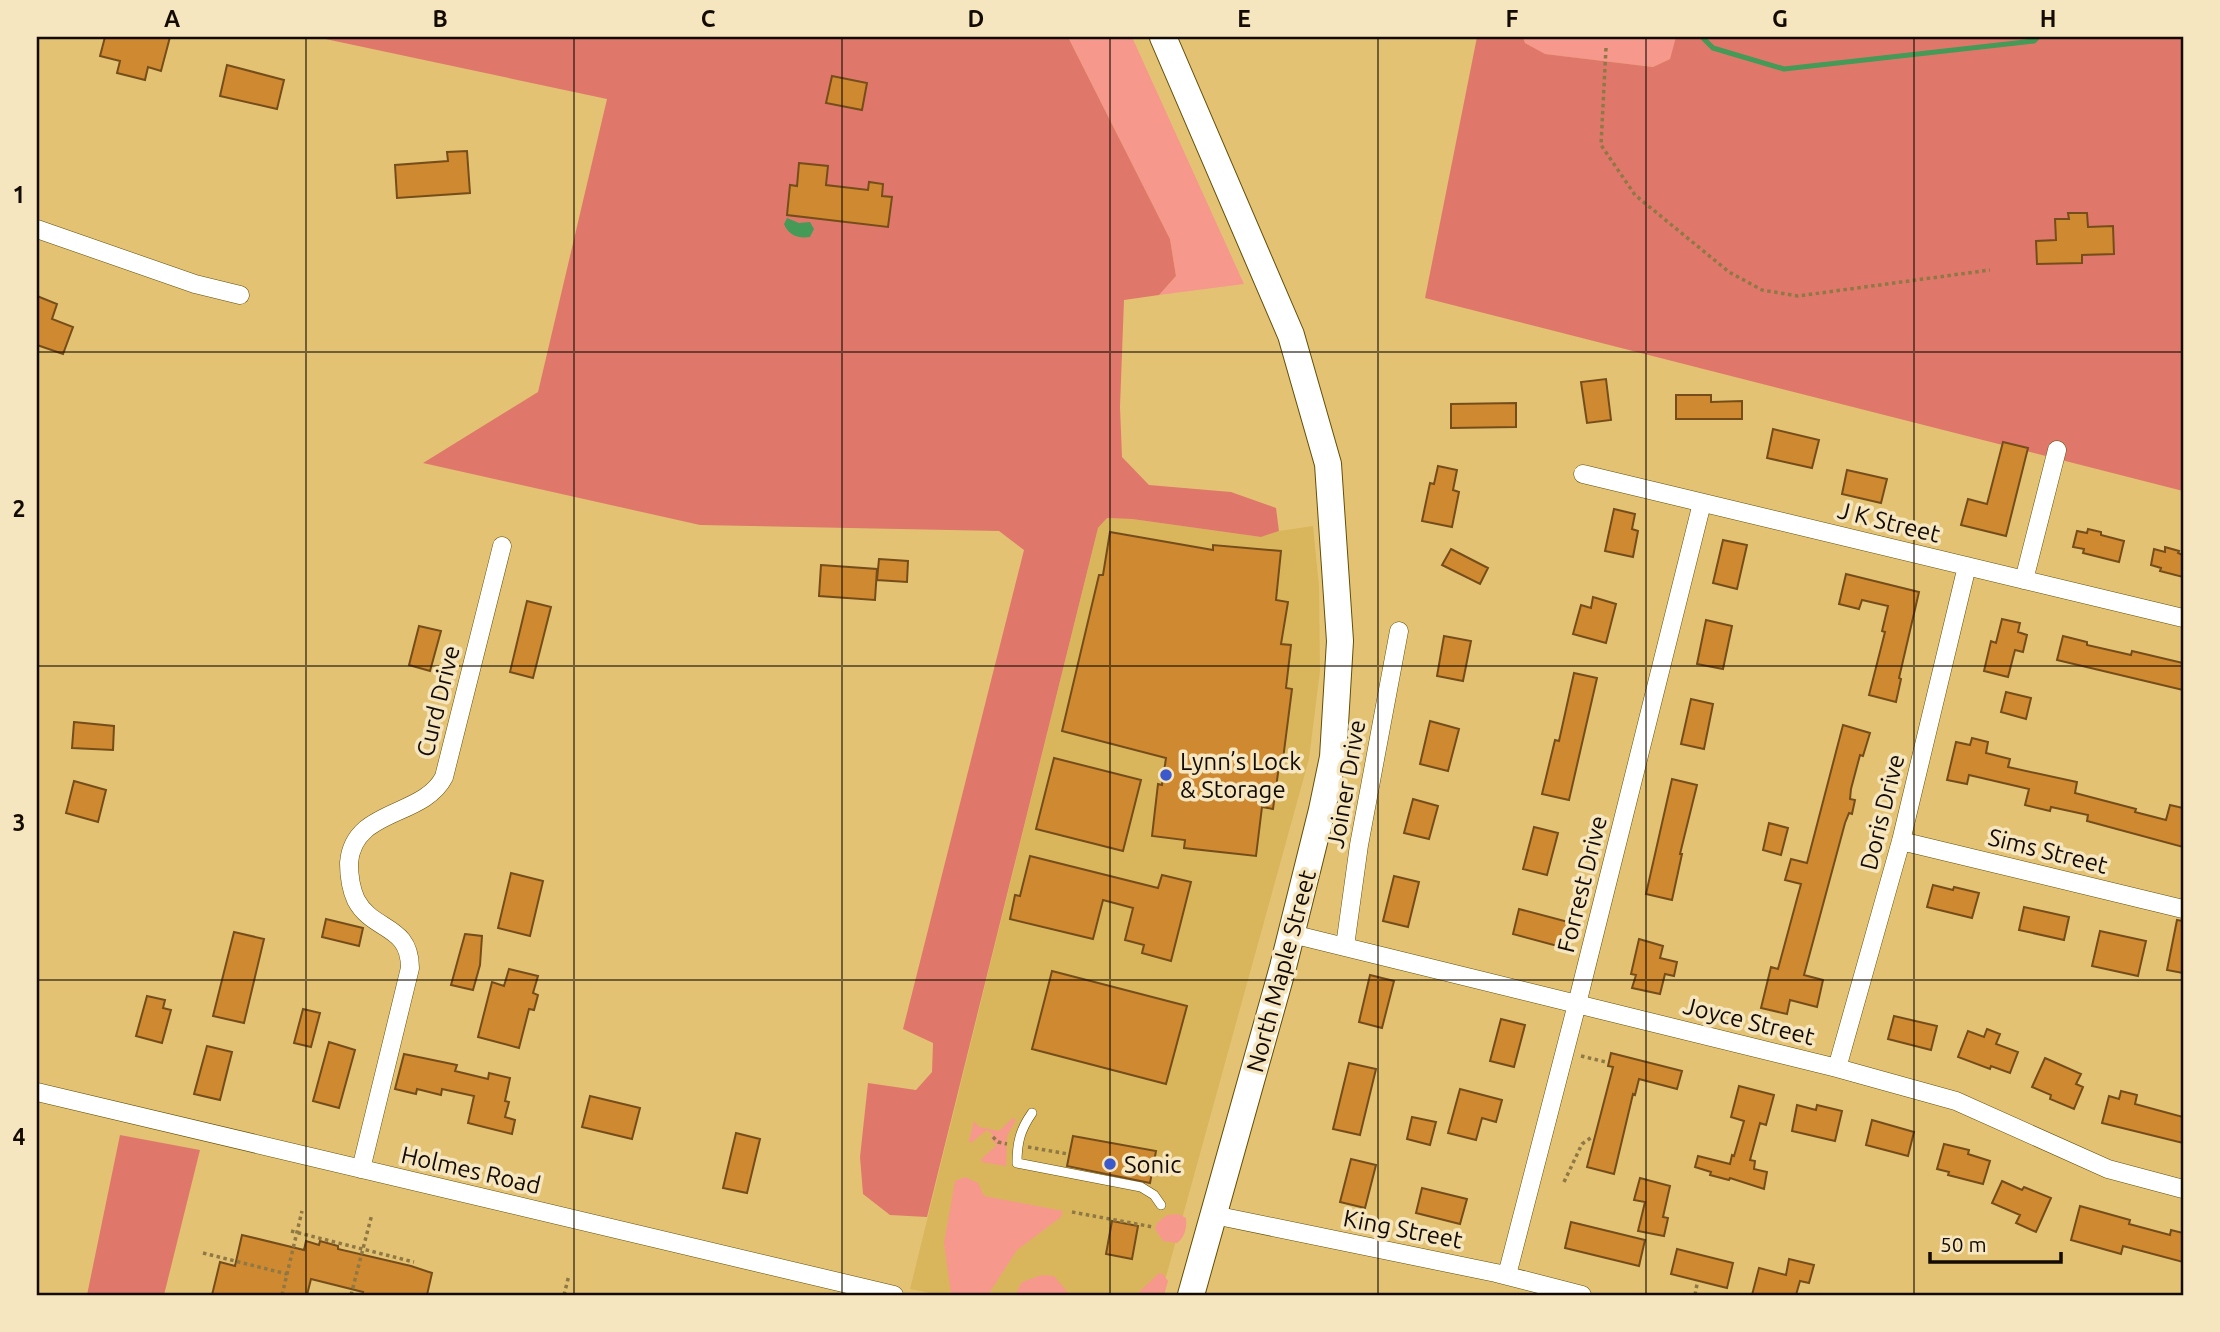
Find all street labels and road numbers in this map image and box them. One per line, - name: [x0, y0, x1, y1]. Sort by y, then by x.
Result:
- street label: J K Street: [1835, 496, 1943, 548]
- street label: Curd Drive: [411, 643, 465, 759]
- street label: Joiner Drive: [1321, 718, 1371, 850]
- street label: Doris Drive: [1855, 751, 1909, 873]
- street label: Forrest Drive: [1552, 813, 1612, 955]
- street label: Sims Street: [1986, 823, 2111, 879]
- street label: North Maple Street: [1241, 866, 1321, 1075]
- street label: Joyce Street: [1681, 992, 1818, 1050]
- street label: Holmes Road: [399, 1141, 543, 1199]
- street label: King Street: [1341, 1204, 1465, 1254]

